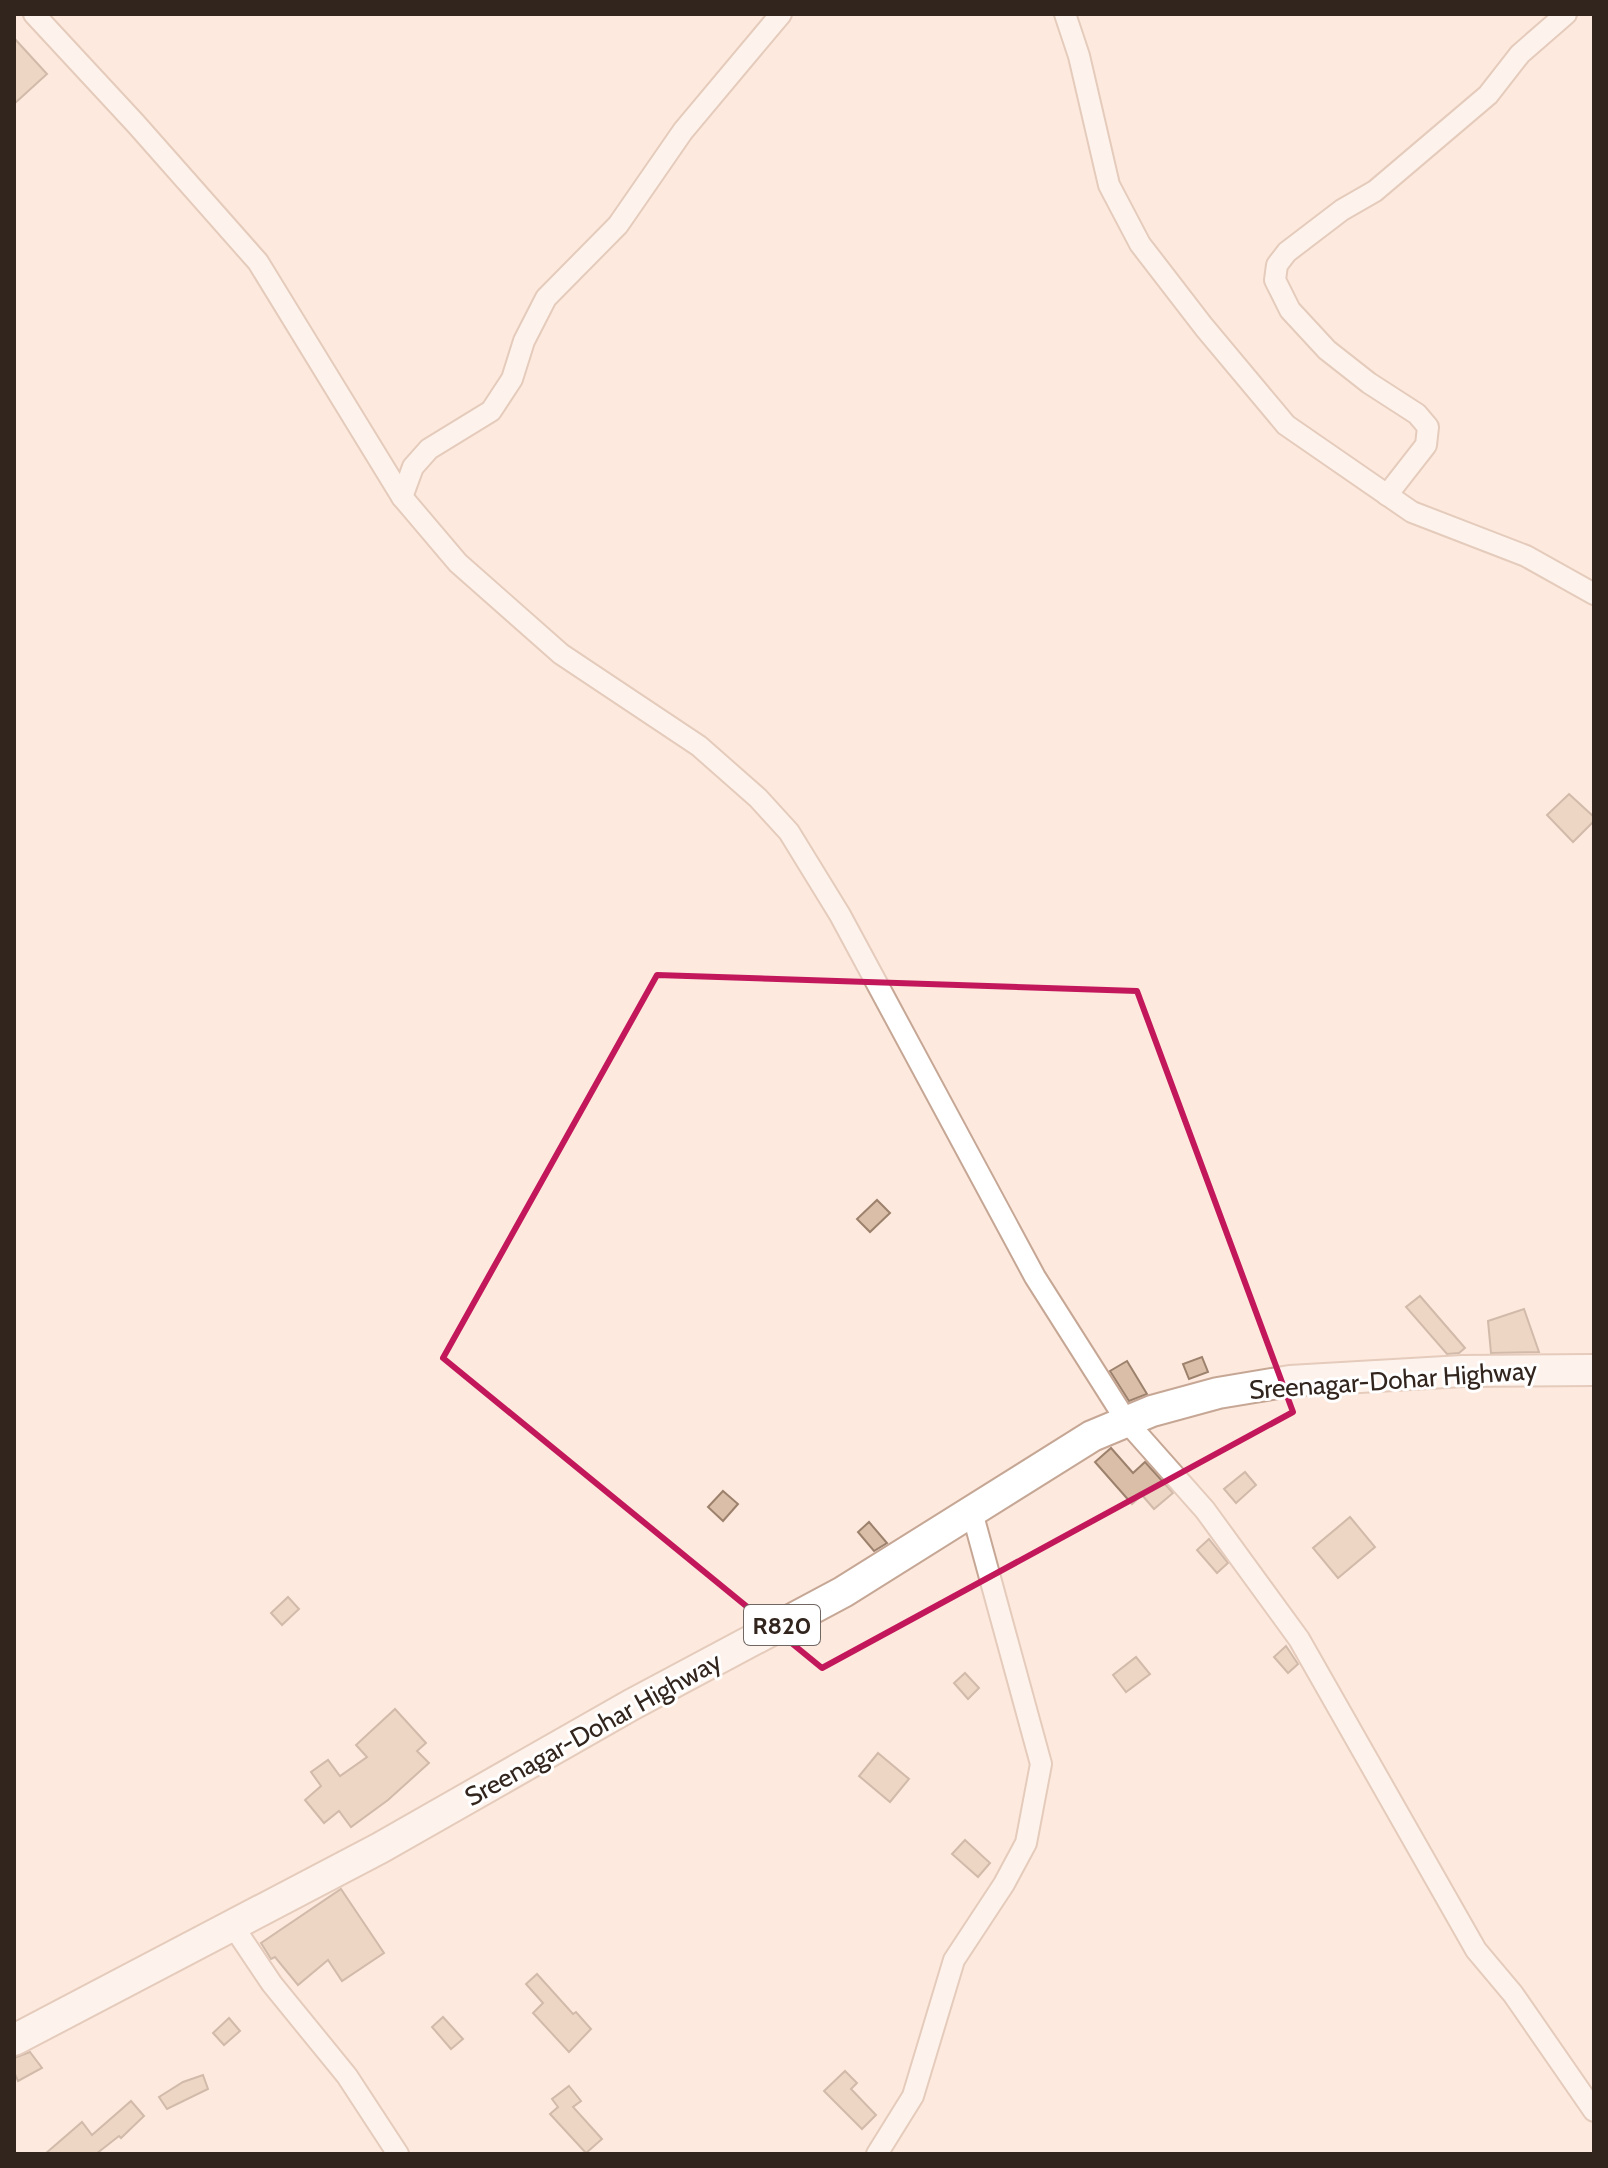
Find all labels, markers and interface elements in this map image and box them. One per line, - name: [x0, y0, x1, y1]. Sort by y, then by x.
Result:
- street label: Sreenagar-Dohar Highway: [1248, 1354, 1538, 1406]
- road number: R820: [744, 1605, 820, 1645]
- street label: Sreenagar-Dohar Highway: [459, 1645, 727, 1813]

